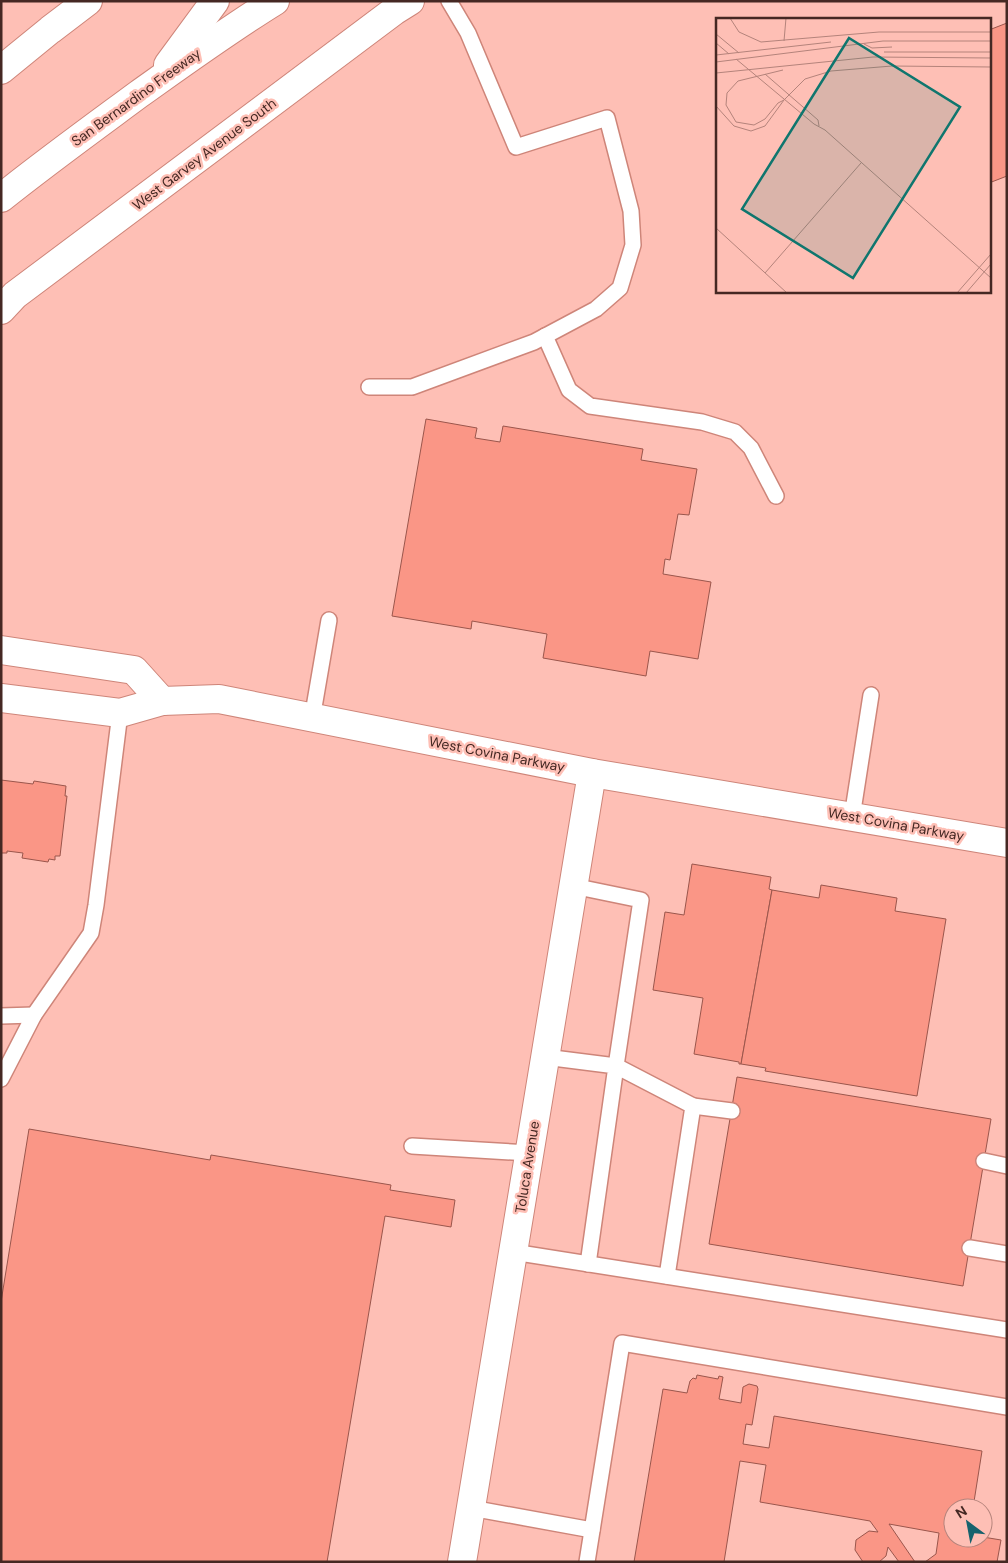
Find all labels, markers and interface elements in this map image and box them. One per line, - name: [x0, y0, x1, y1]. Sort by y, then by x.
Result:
- inset map: [716, 18, 990, 292]
- street label: San Bernardino Freeway: [68, 44, 204, 150]
- street label: West Garvey Avenue South: [128, 94, 280, 214]
- street label: West Covina Parkway: [427, 732, 567, 776]
- street label: West Covina Parkway: [826, 803, 966, 845]
- street label: Toluca Avenue: [511, 1120, 543, 1214]
- north arrow: [943, 1498, 993, 1548]
- text: N: [952, 1502, 970, 1522]

